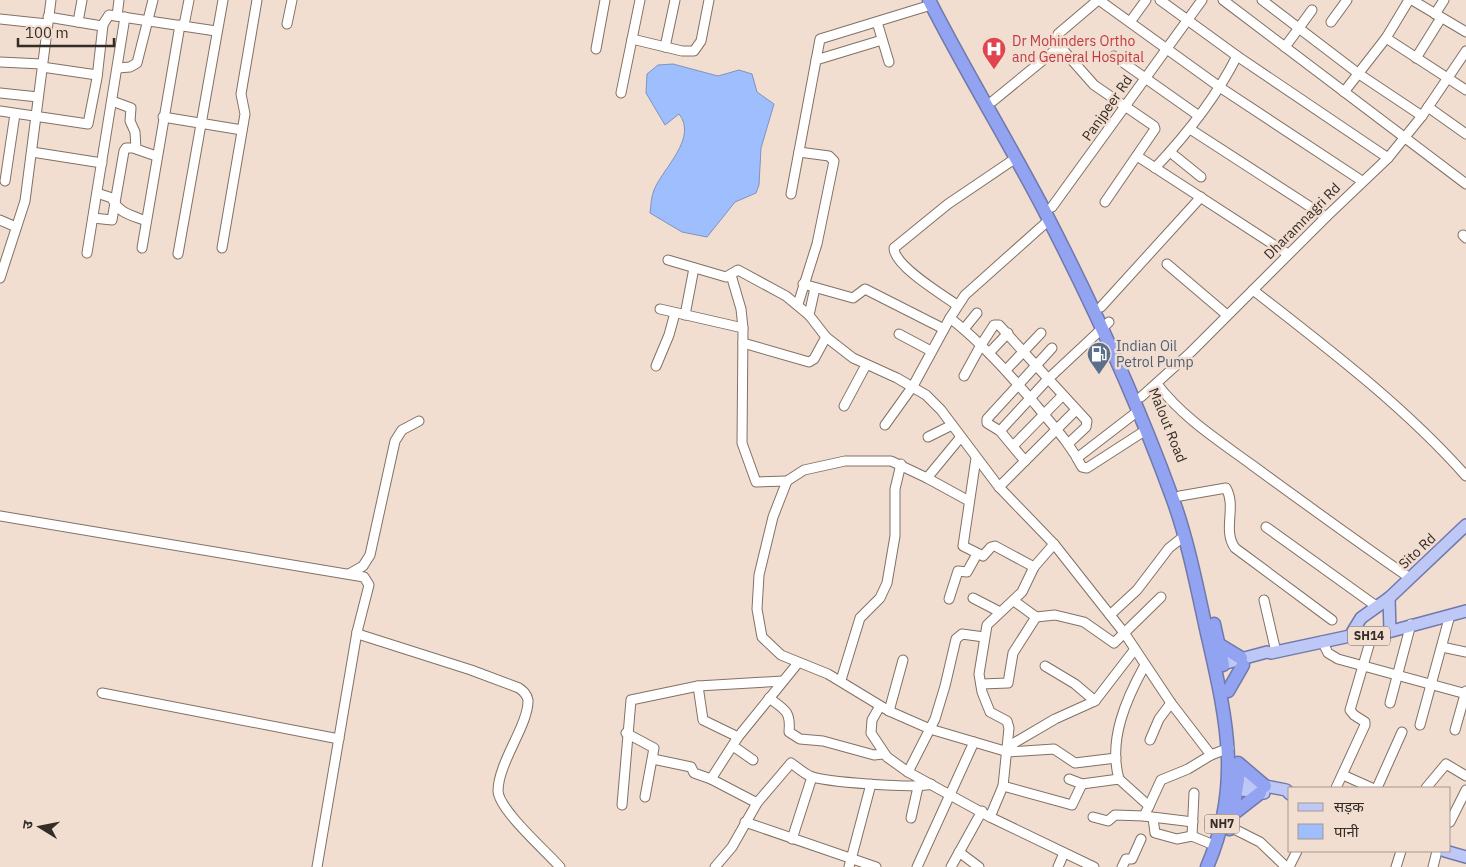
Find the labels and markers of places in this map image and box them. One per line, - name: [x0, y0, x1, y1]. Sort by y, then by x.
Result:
- place label: Dr Mohinders Ortho and General Hospital: [1012, 32, 1144, 66]
- hospital icon: Dr Mohinders Ortho and General Hospital: [981, 36, 1007, 70]
- place label: Indian Oil Petrol Pump: [1116, 337, 1194, 371]
- fuel station icon: Indian Oil Petrol Pump: [1086, 341, 1112, 375]

